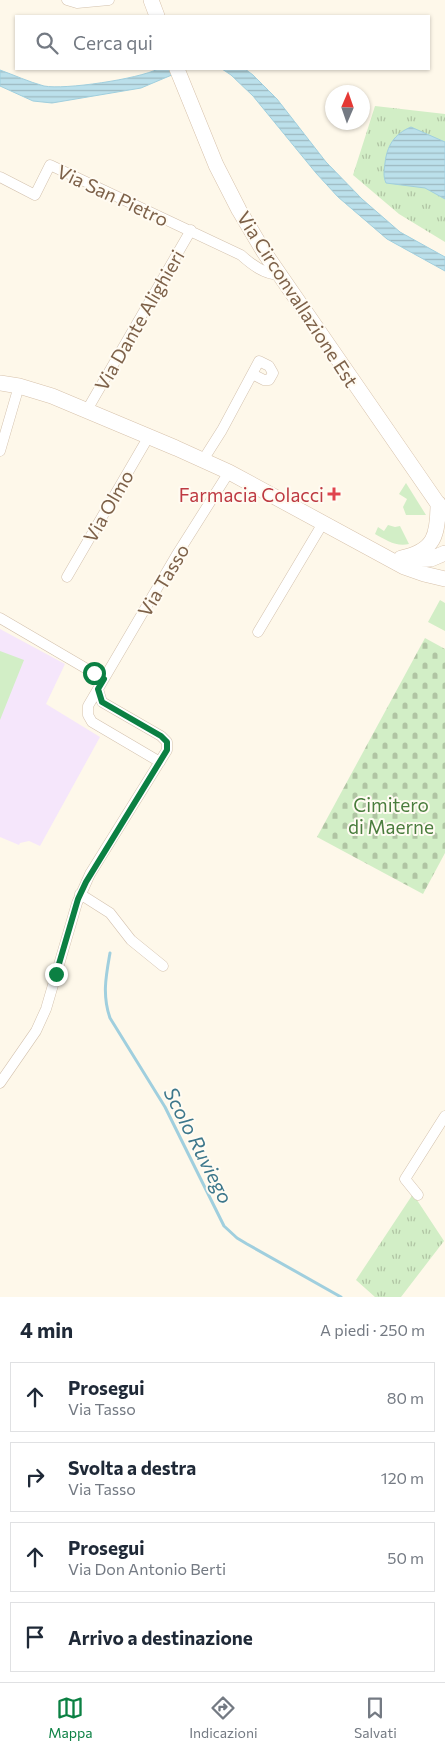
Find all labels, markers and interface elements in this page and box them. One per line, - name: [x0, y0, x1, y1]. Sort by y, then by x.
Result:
- search box: [15, 15, 430, 70]
- icon: search: [33, 29, 61, 57]
- text: Cerca qui: [73, 31, 153, 54]
- north arrow: [325, 85, 370, 130]
- street label: Via San Pietro: [54, 159, 172, 231]
- street label: Via Circonvallazione Est: [233, 207, 364, 391]
- street label: Via Dante Alighieri: [89, 245, 189, 395]
- street label: Via Olmo: [78, 466, 138, 546]
- place label: Farmacia Colacci: [179, 483, 324, 506]
- marker: Farmacia Colacci: [328, 488, 340, 500]
- street label: Via Tasso: [132, 540, 194, 620]
- route start: [83, 662, 106, 685]
- park label: Cimitero di Maerne: [348, 793, 434, 838]
- route end: [45, 963, 68, 986]
- water label: Scolo Ruviego: [159, 1083, 239, 1207]
- text: 4 min: [20, 1317, 73, 1342]
- text: A piedi · 250 m: [320, 1320, 425, 1339]
- text: Prosegui: [68, 1376, 145, 1399]
- icon: ahead: [21, 1383, 49, 1411]
- text: 80 m: [387, 1388, 424, 1407]
- text: Via Tasso: [68, 1399, 136, 1418]
- text: Svolta a destra: [68, 1456, 196, 1479]
- icon: right: [21, 1463, 49, 1491]
- text: 120 m: [381, 1468, 424, 1487]
- text: Via Tasso: [68, 1479, 136, 1498]
- text: Prosegui: [68, 1536, 145, 1559]
- icon: ahead: [21, 1543, 49, 1571]
- text: 50 m: [387, 1548, 424, 1567]
- text: Via Don Antonio Berti: [68, 1559, 226, 1578]
- icon: arrive: [21, 1623, 49, 1651]
- text: Arrivo a destinazione: [68, 1626, 253, 1649]
- tab: Mappa: [48, 1694, 93, 1741]
- tab: Indicazioni: [189, 1694, 258, 1741]
- tab: Salvati: [354, 1694, 397, 1741]

